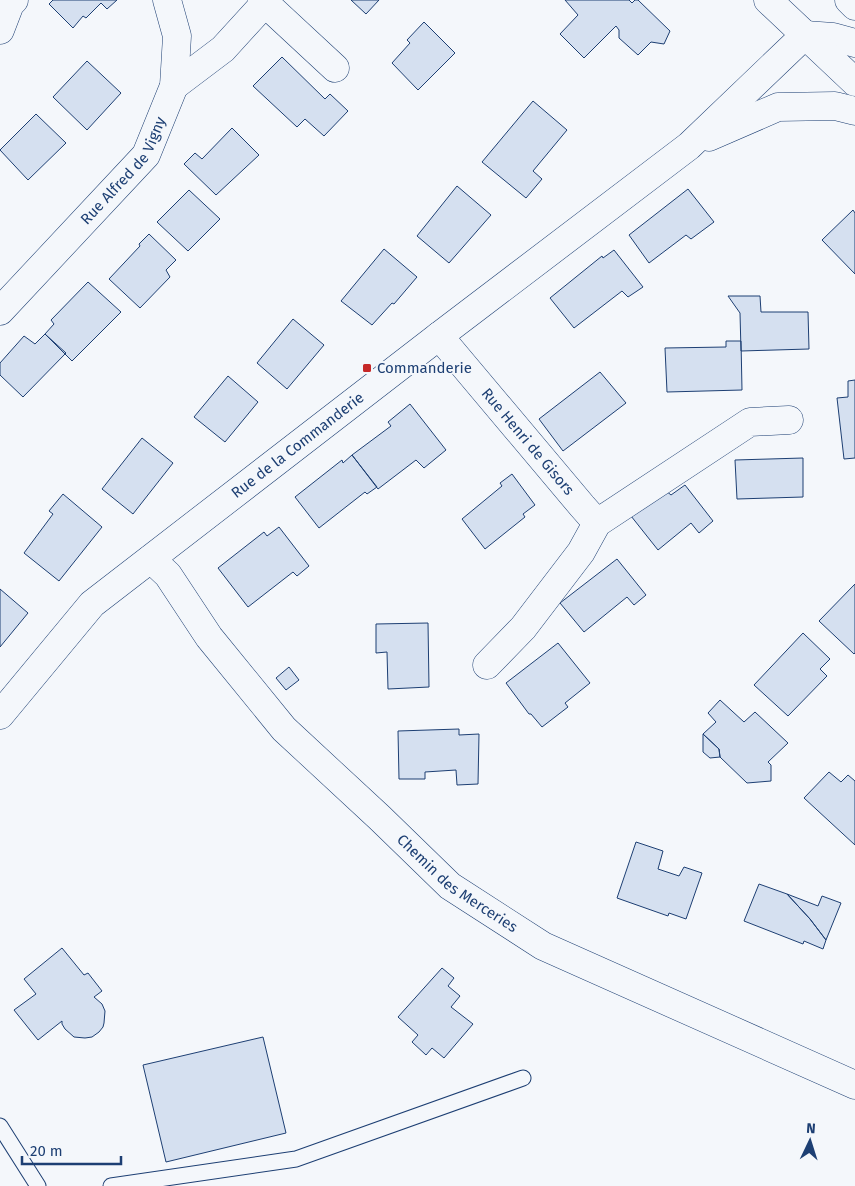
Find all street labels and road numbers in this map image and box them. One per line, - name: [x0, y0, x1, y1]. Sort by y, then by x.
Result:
- street label: Rue Alfred de Vigny: [77, 114, 170, 228]
- street label: Rue Henri de Gisors: [478, 384, 578, 499]
- street label: Rue de la Commanderie: [228, 388, 367, 502]
- street label: Chemin des Merceries: [393, 831, 521, 936]

